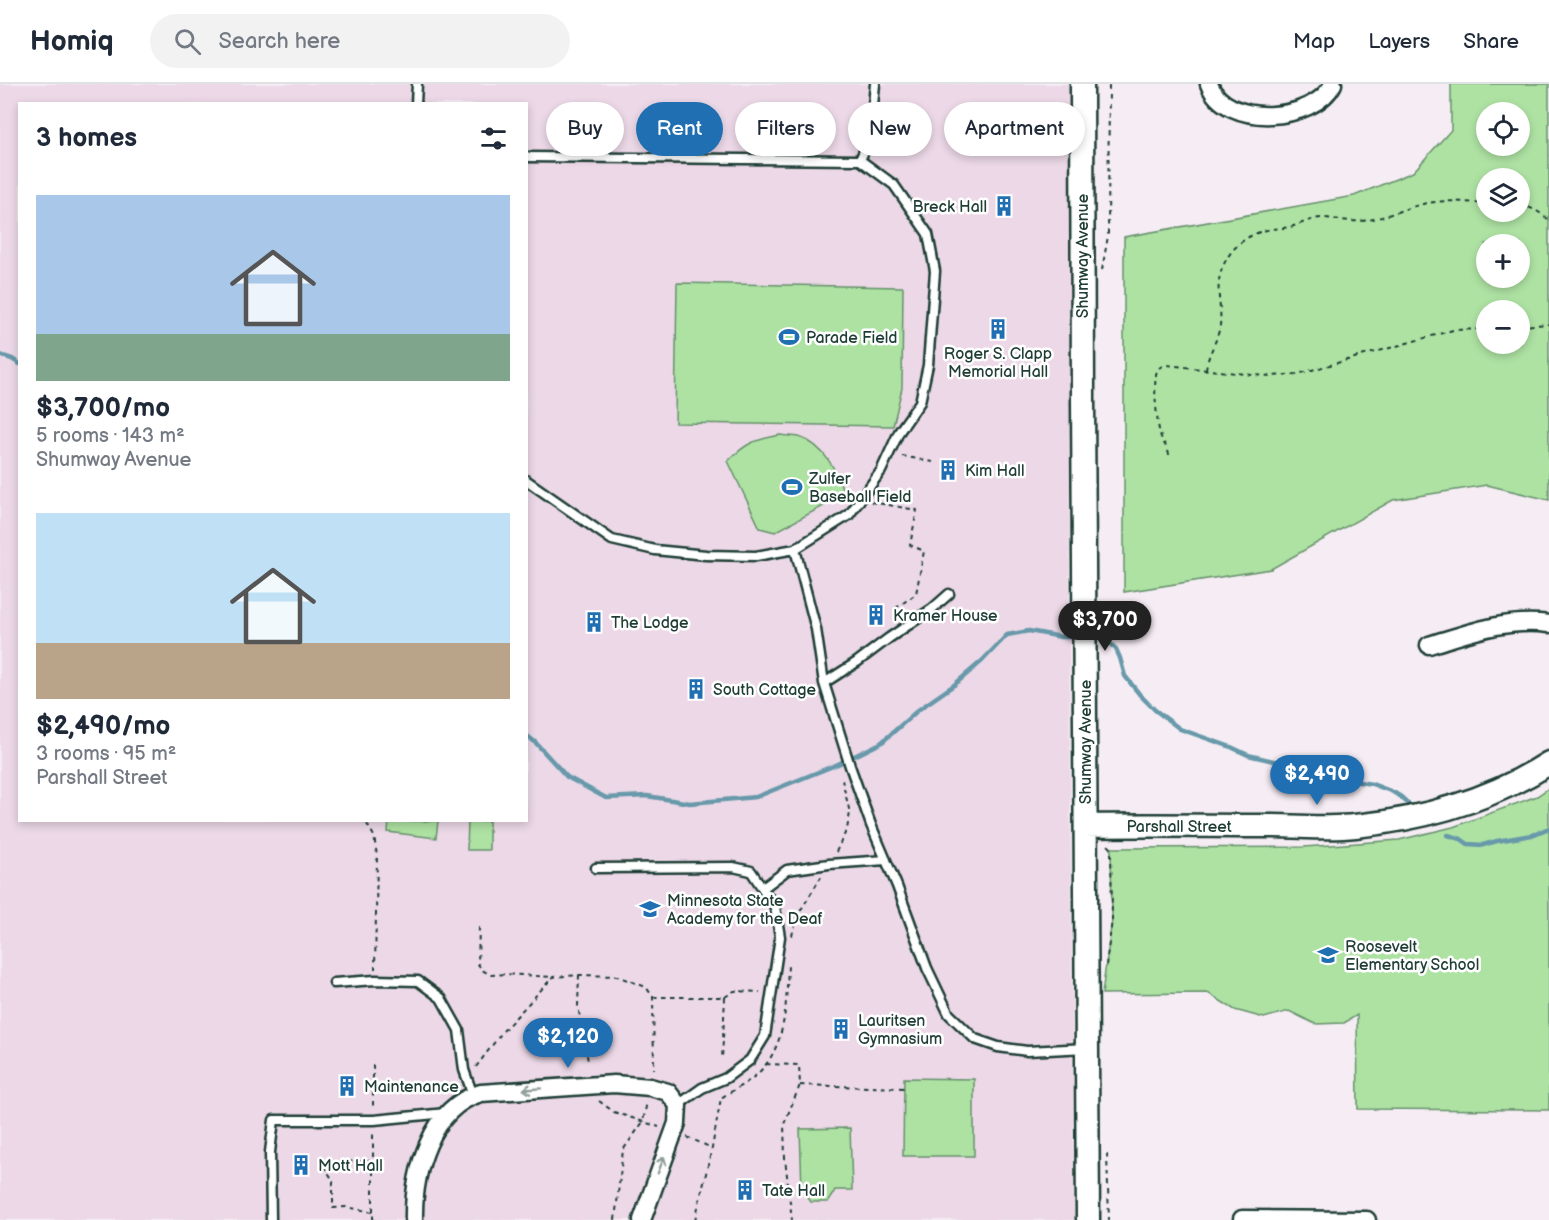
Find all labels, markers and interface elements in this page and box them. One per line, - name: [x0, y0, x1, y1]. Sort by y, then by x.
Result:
- search box: [150, 14, 570, 68]
- text: Homiq: [30, 25, 114, 58]
- icon: search: [171, 25, 204, 58]
- text: Search here: [219, 28, 340, 55]
- text: Map: [1293, 29, 1335, 54]
- text: Layers: [1368, 29, 1430, 54]
- text: Share: [1463, 29, 1519, 54]
- chip: Buy: [546, 102, 624, 156]
- chip: Rent: [636, 102, 723, 156]
- chip: Filters: [735, 102, 836, 156]
- chip: New: [848, 102, 932, 156]
- chip: Apartment: [944, 102, 1085, 156]
- map controls: [1476, 102, 1530, 354]
- button: locate: [1476, 102, 1530, 156]
- icon: filters: [477, 122, 510, 155]
- text: 3 homes: [36, 123, 137, 154]
- button: layers: [1476, 168, 1530, 222]
- street label: Shumway Avenue: [1074, 193, 1093, 318]
- building icon: Breck Hall: [992, 194, 1016, 218]
- place label: Breck Hall: [913, 198, 987, 217]
- icon: home: [219, 234, 327, 342]
- button: +: [1476, 234, 1530, 288]
- button: −: [1476, 300, 1530, 354]
- building icon: Roger S. Clapp Memorial Hall: [986, 317, 1010, 341]
- sports icon: Parade Field: [777, 325, 801, 349]
- place label: Parade Field: [806, 329, 897, 348]
- place label: Roger S. Clapp Memorial Hall: [944, 345, 1052, 382]
- text: $3,700/mo: [36, 393, 170, 424]
- text: 5 rooms · 143 m²: [36, 424, 185, 448]
- text: Shumway Avenue: [36, 448, 191, 472]
- building icon: Kim Hall: [936, 458, 960, 482]
- place label: Kim Hall: [965, 462, 1025, 481]
- place label: Zulfer Baseball Field: [808, 470, 911, 507]
- sports icon: Zulfer Baseball Field: [780, 475, 804, 499]
- icon: home: [219, 552, 327, 660]
- pin: $3,700: [1056, 601, 1154, 652]
- building icon: Kramer House: [864, 603, 888, 627]
- place label: Kramer House: [893, 607, 998, 626]
- text: $3,700: [1072, 608, 1138, 632]
- building icon: The Lodge: [582, 610, 606, 634]
- place label: The Lodge: [611, 614, 689, 633]
- building icon: South Cottage: [684, 677, 708, 701]
- street label: Shumway Avenue: [1077, 679, 1096, 804]
- place label: South Cottage: [713, 681, 817, 700]
- text: $2,490/mo: [36, 711, 170, 742]
- text: 3 rooms · 95 m²: [36, 742, 176, 766]
- pin: $2,490: [1268, 755, 1366, 806]
- text: $2,490: [1284, 762, 1350, 786]
- text: Parshall Street: [36, 766, 167, 790]
- street label: Parshall Street: [1126, 818, 1232, 837]
- place label: Minnesota State Academy for the Deaf: [667, 892, 822, 929]
- school or university icon: Minnesota State Academy for the Deaf: [638, 897, 662, 921]
- place label: Roosevelt Elementary School: [1345, 938, 1479, 975]
- school or university icon: Roosevelt Elementary School: [1316, 943, 1340, 967]
- place label: Lauritsen Gymnasium: [858, 1012, 942, 1049]
- building icon: Lauritsen Gymnasium: [829, 1017, 853, 1041]
- pin: $2,120: [519, 1018, 617, 1069]
- text: $2,120: [537, 1025, 599, 1049]
- building icon: Maintenance: [335, 1074, 359, 1098]
- place label: Maintenance: [364, 1078, 459, 1097]
- one-way arrow: [523, 1084, 543, 1095]
- building icon: Mott Hall: [289, 1153, 313, 1177]
- one-way arrow: [657, 1156, 668, 1175]
- place label: Mott Hall: [318, 1157, 383, 1176]
- building icon: Tate Hall: [733, 1178, 757, 1202]
- place label: Tate Hall: [762, 1182, 825, 1201]

